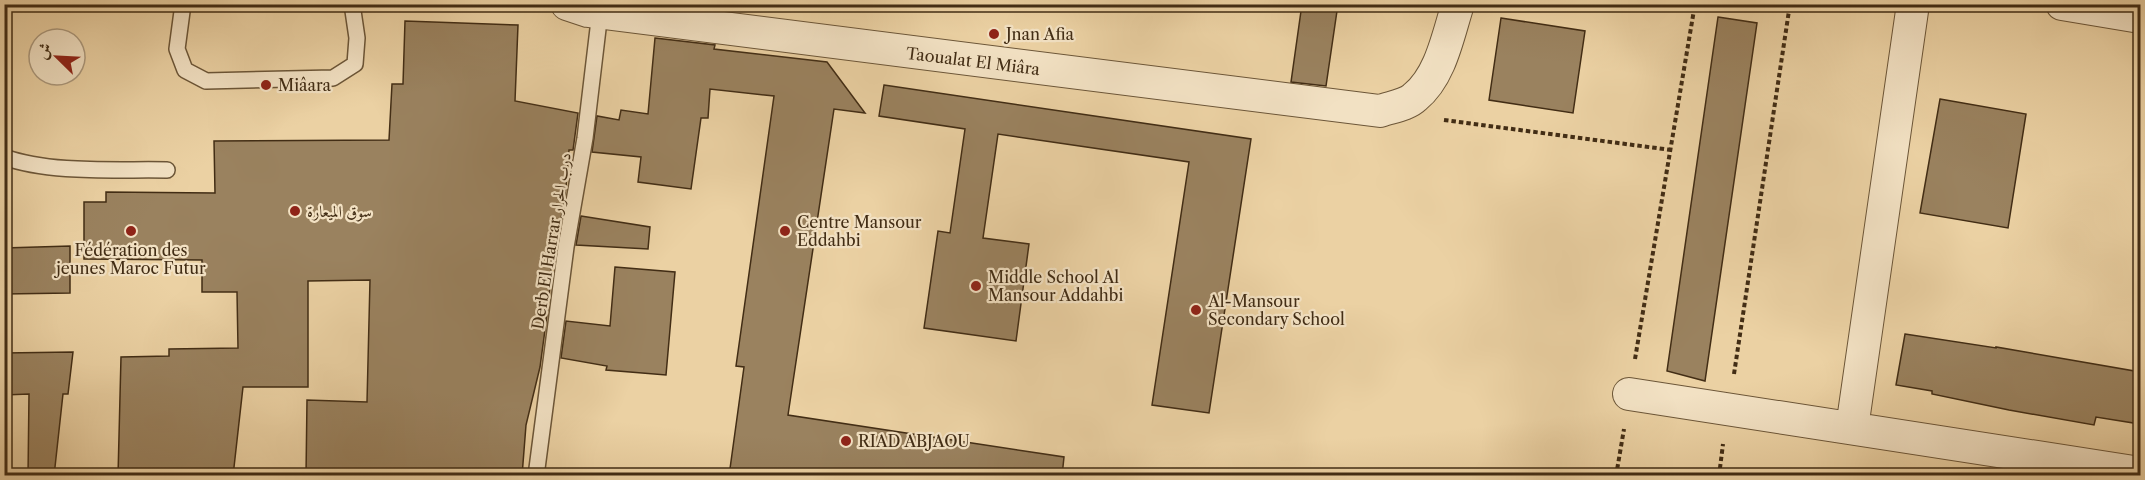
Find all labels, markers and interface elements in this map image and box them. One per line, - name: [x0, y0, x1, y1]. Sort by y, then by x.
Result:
- place label: Jnan Afia: [1003, 24, 1075, 44]
- north arrow: [27, 27, 87, 87]
- marker: Jnan Afia: [987, 27, 1001, 41]
- text: ش: [31, 40, 56, 62]
- street label: Taoualat El Miâra: [905, 43, 1042, 79]
- place label: Miâara: [278, 75, 332, 95]
- marker: Miâara: [259, 78, 273, 92]
- street label: Derb El Harrar درب الحرار: [527, 151, 576, 331]
- place label: سوق الميعارة: [307, 201, 372, 222]
- marker: سوق الميعارة: [288, 204, 302, 218]
- place label: Centre Mansour Eddahbi: [797, 212, 922, 250]
- marker: Fédération des jeunes Maroc Futur: [124, 224, 138, 238]
- marker: Centre Mansour Eddahbi: [778, 224, 792, 238]
- place label: Fédération des jeunes Maroc Futur: [53, 240, 206, 278]
- place label: Middle School Al Mansour Addahbi: [988, 267, 1123, 305]
- marker: Middle School Al Mansour Addahbi: [969, 279, 983, 293]
- place label: Al-Mansour Secondary School: [1207, 291, 1345, 329]
- marker: Al-Mansour Secondary School: [1189, 303, 1203, 317]
- place label: RIAD ABJAOU: [858, 431, 970, 451]
- marker: RIAD ABJAOU: [839, 434, 853, 448]

